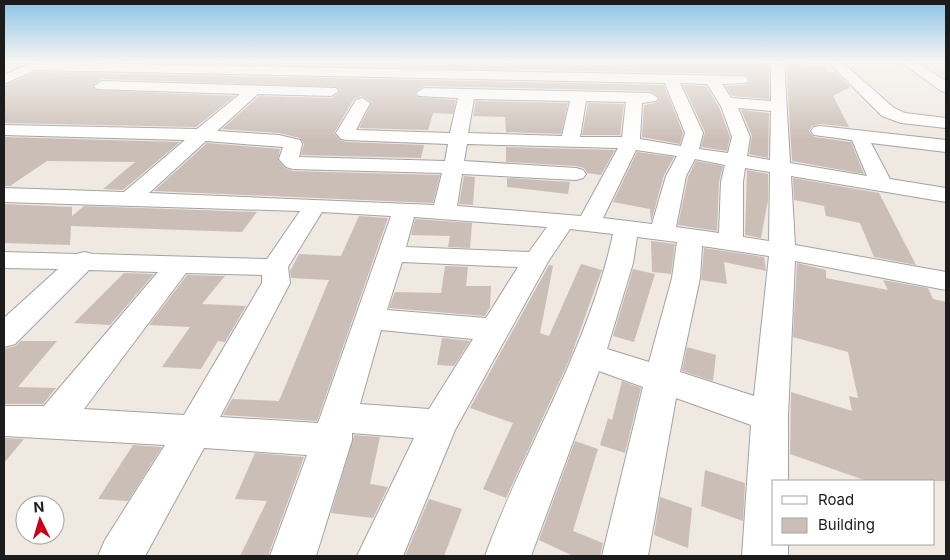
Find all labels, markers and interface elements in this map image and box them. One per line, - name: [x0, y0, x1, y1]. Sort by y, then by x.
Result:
- legend: [772, 480, 935, 545]
- text: Road: [818, 490, 854, 509]
- north arrow: [15, 495, 65, 545]
- text: N: [33, 498, 45, 515]
- text: Building: [818, 515, 875, 534]

